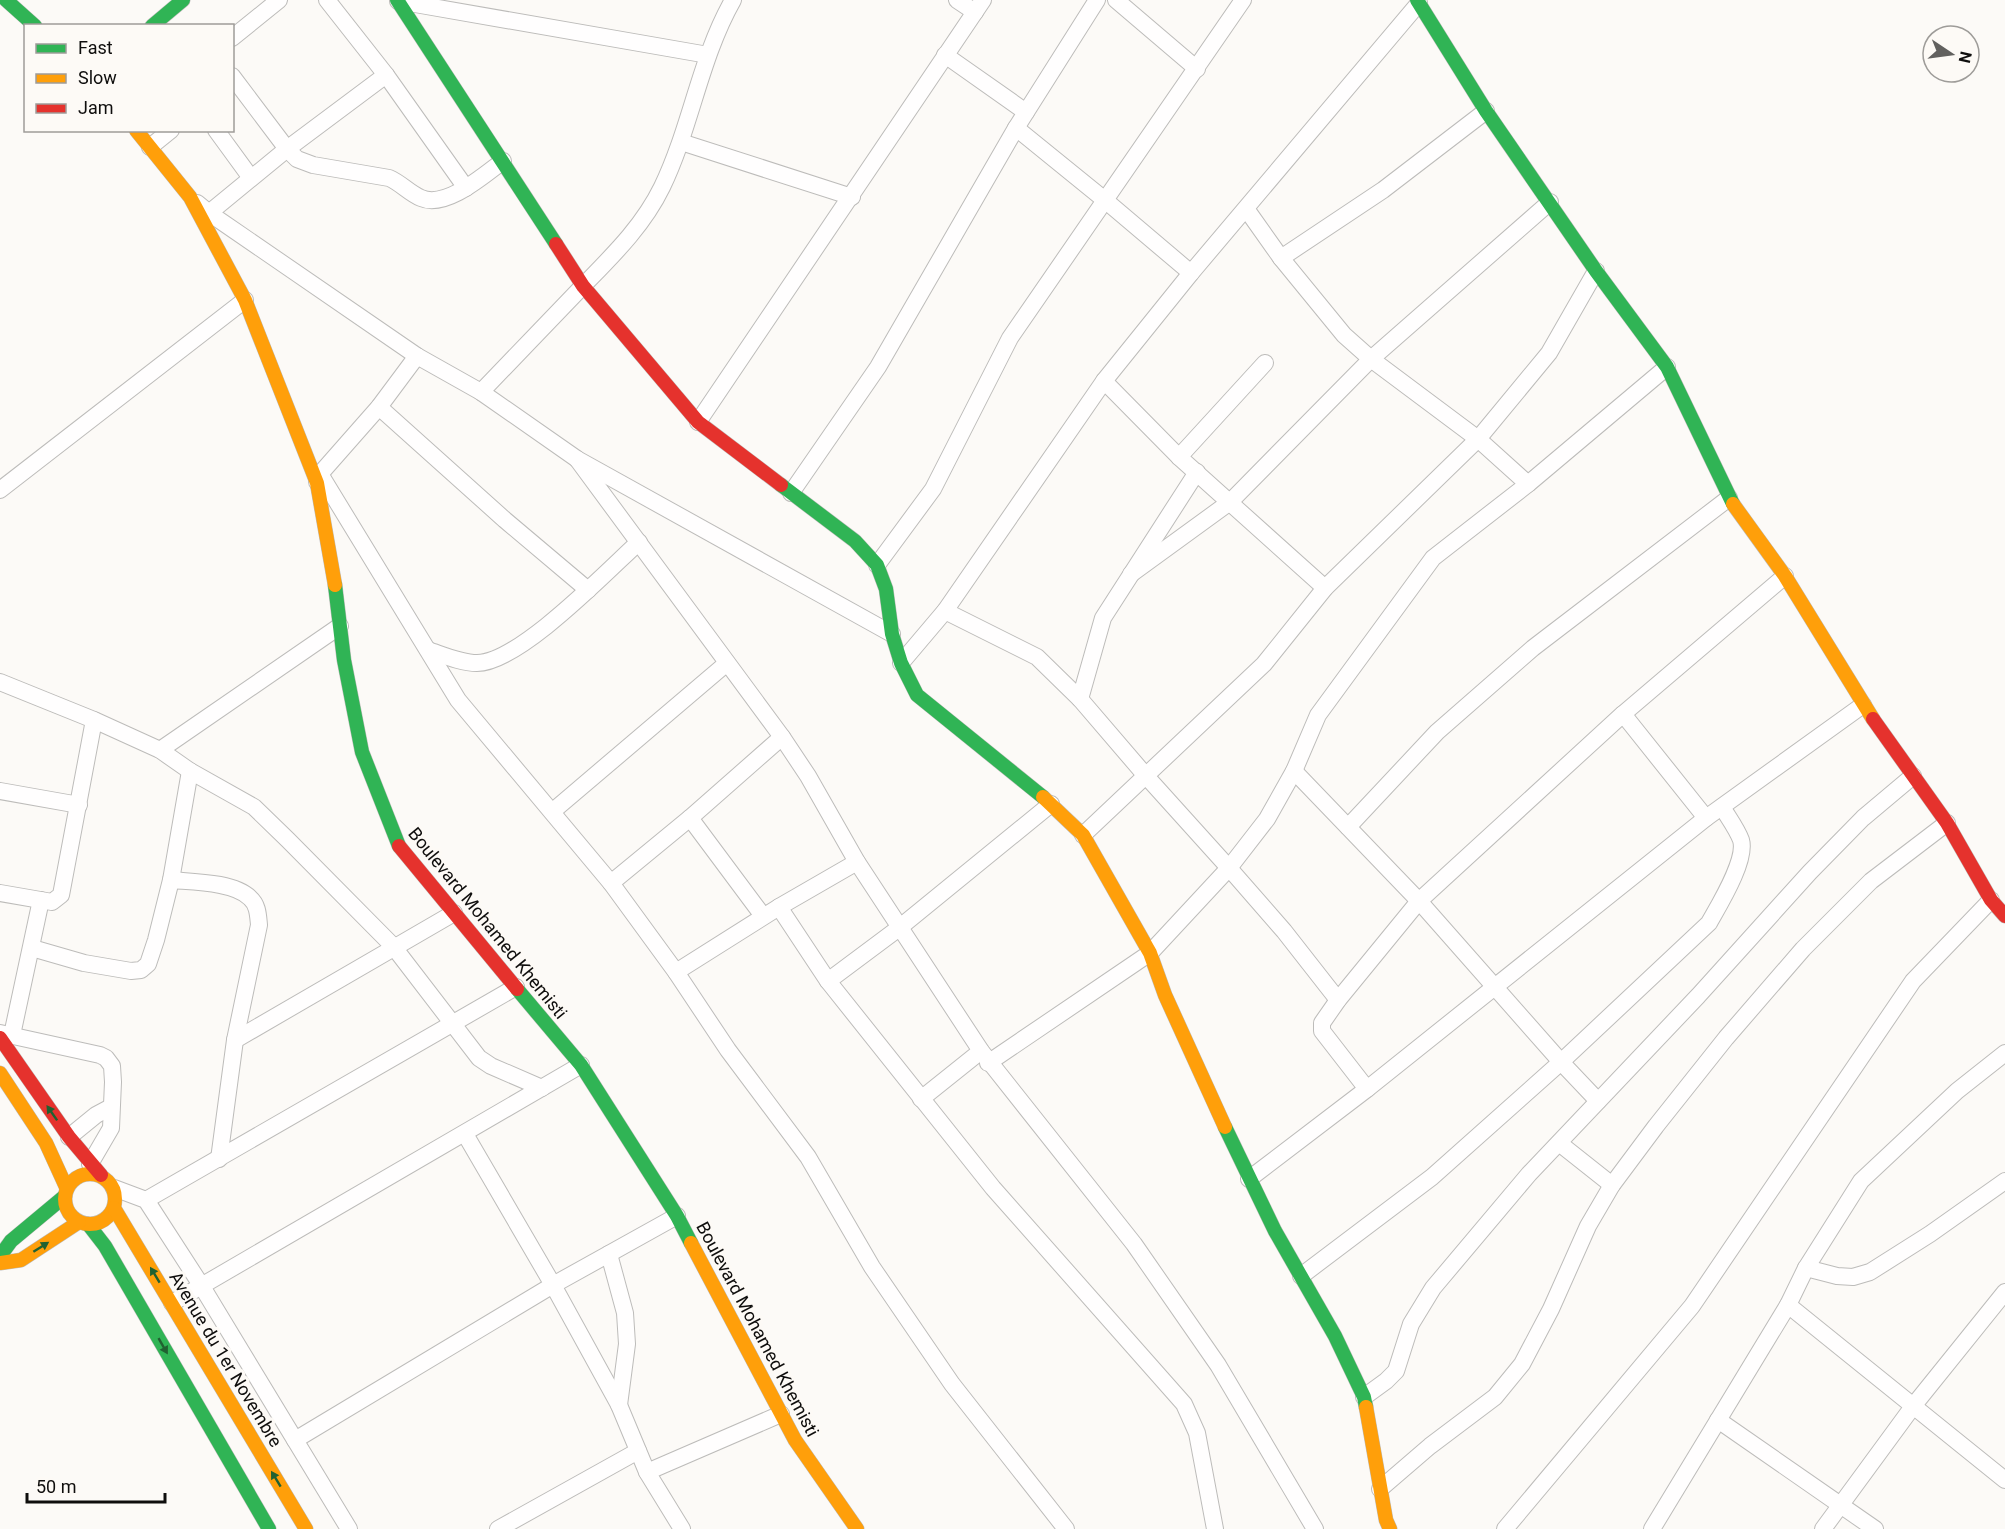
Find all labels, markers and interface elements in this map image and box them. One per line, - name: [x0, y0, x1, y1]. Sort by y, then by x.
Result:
- legend: [24, 24, 234, 132]
- north arrow: [1921, 24, 1981, 84]
- text: Fast: [78, 37, 113, 58]
- text: N: [1955, 50, 1976, 65]
- text: Slow: [78, 67, 117, 88]
- text: Jam: [78, 97, 114, 118]
- street label: Boulevard Mohamed Khemisti: [404, 823, 572, 1023]
- one-way arrow: [46, 1105, 58, 1121]
- street label: Boulevard Mohamed Khemisti: [692, 1218, 824, 1440]
- one-way arrow: [33, 1241, 49, 1252]
- one-way arrow: [149, 1267, 160, 1283]
- street label: Avenue du 1er Novembre: [165, 1268, 287, 1450]
- one-way arrow: [157, 1338, 168, 1354]
- scale bar: [27, 1466, 165, 1504]
- one-way arrow: [271, 1471, 282, 1487]
- text: 50 m: [36, 1476, 76, 1497]

